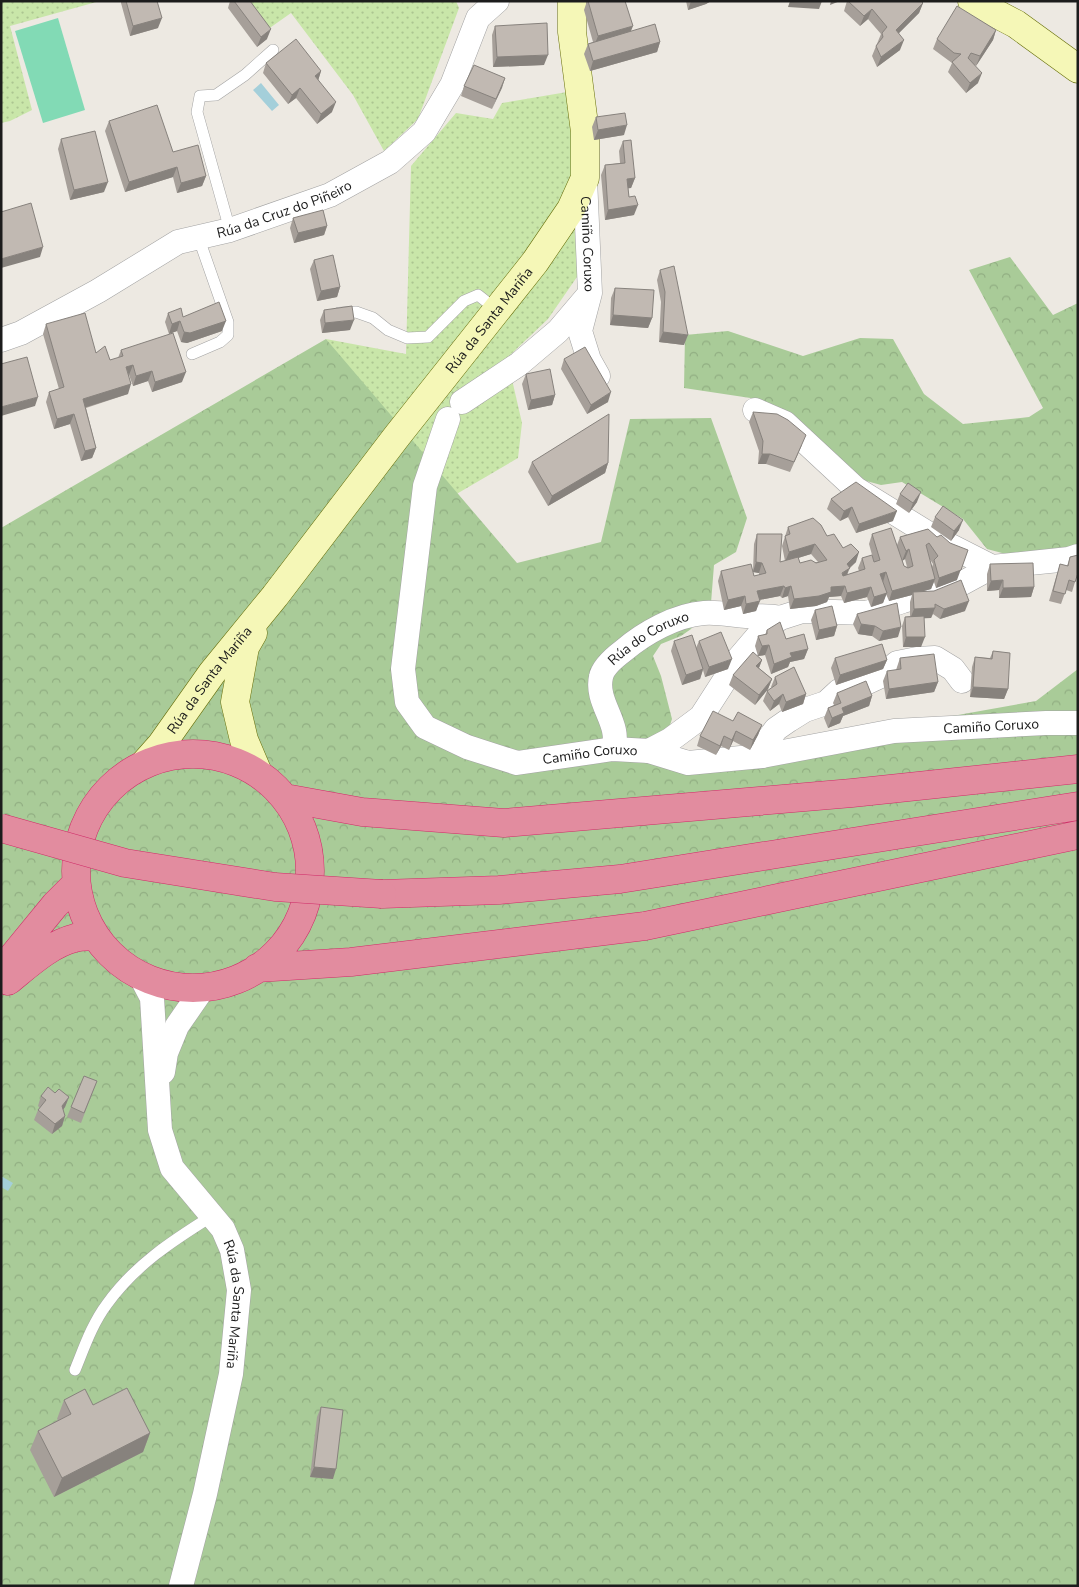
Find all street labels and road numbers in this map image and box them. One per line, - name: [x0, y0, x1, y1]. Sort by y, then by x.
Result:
- street label: Rúa da Cruz do Piñeiro: [215, 176, 356, 243]
- street label: Camiño Coruxo: [576, 196, 599, 292]
- street label: Rúa da Santa Mariña: [441, 263, 537, 377]
- street label: Rúa do Coruxo: [604, 607, 691, 670]
- street label: Rúa da Santa Mariña: [163, 622, 256, 738]
- street label: Camiño Coruxo: [943, 714, 1040, 738]
- street label: Camiño Coruxo: [541, 740, 638, 769]
- street label: Rúa da Santa Mariña: [219, 1237, 248, 1370]

